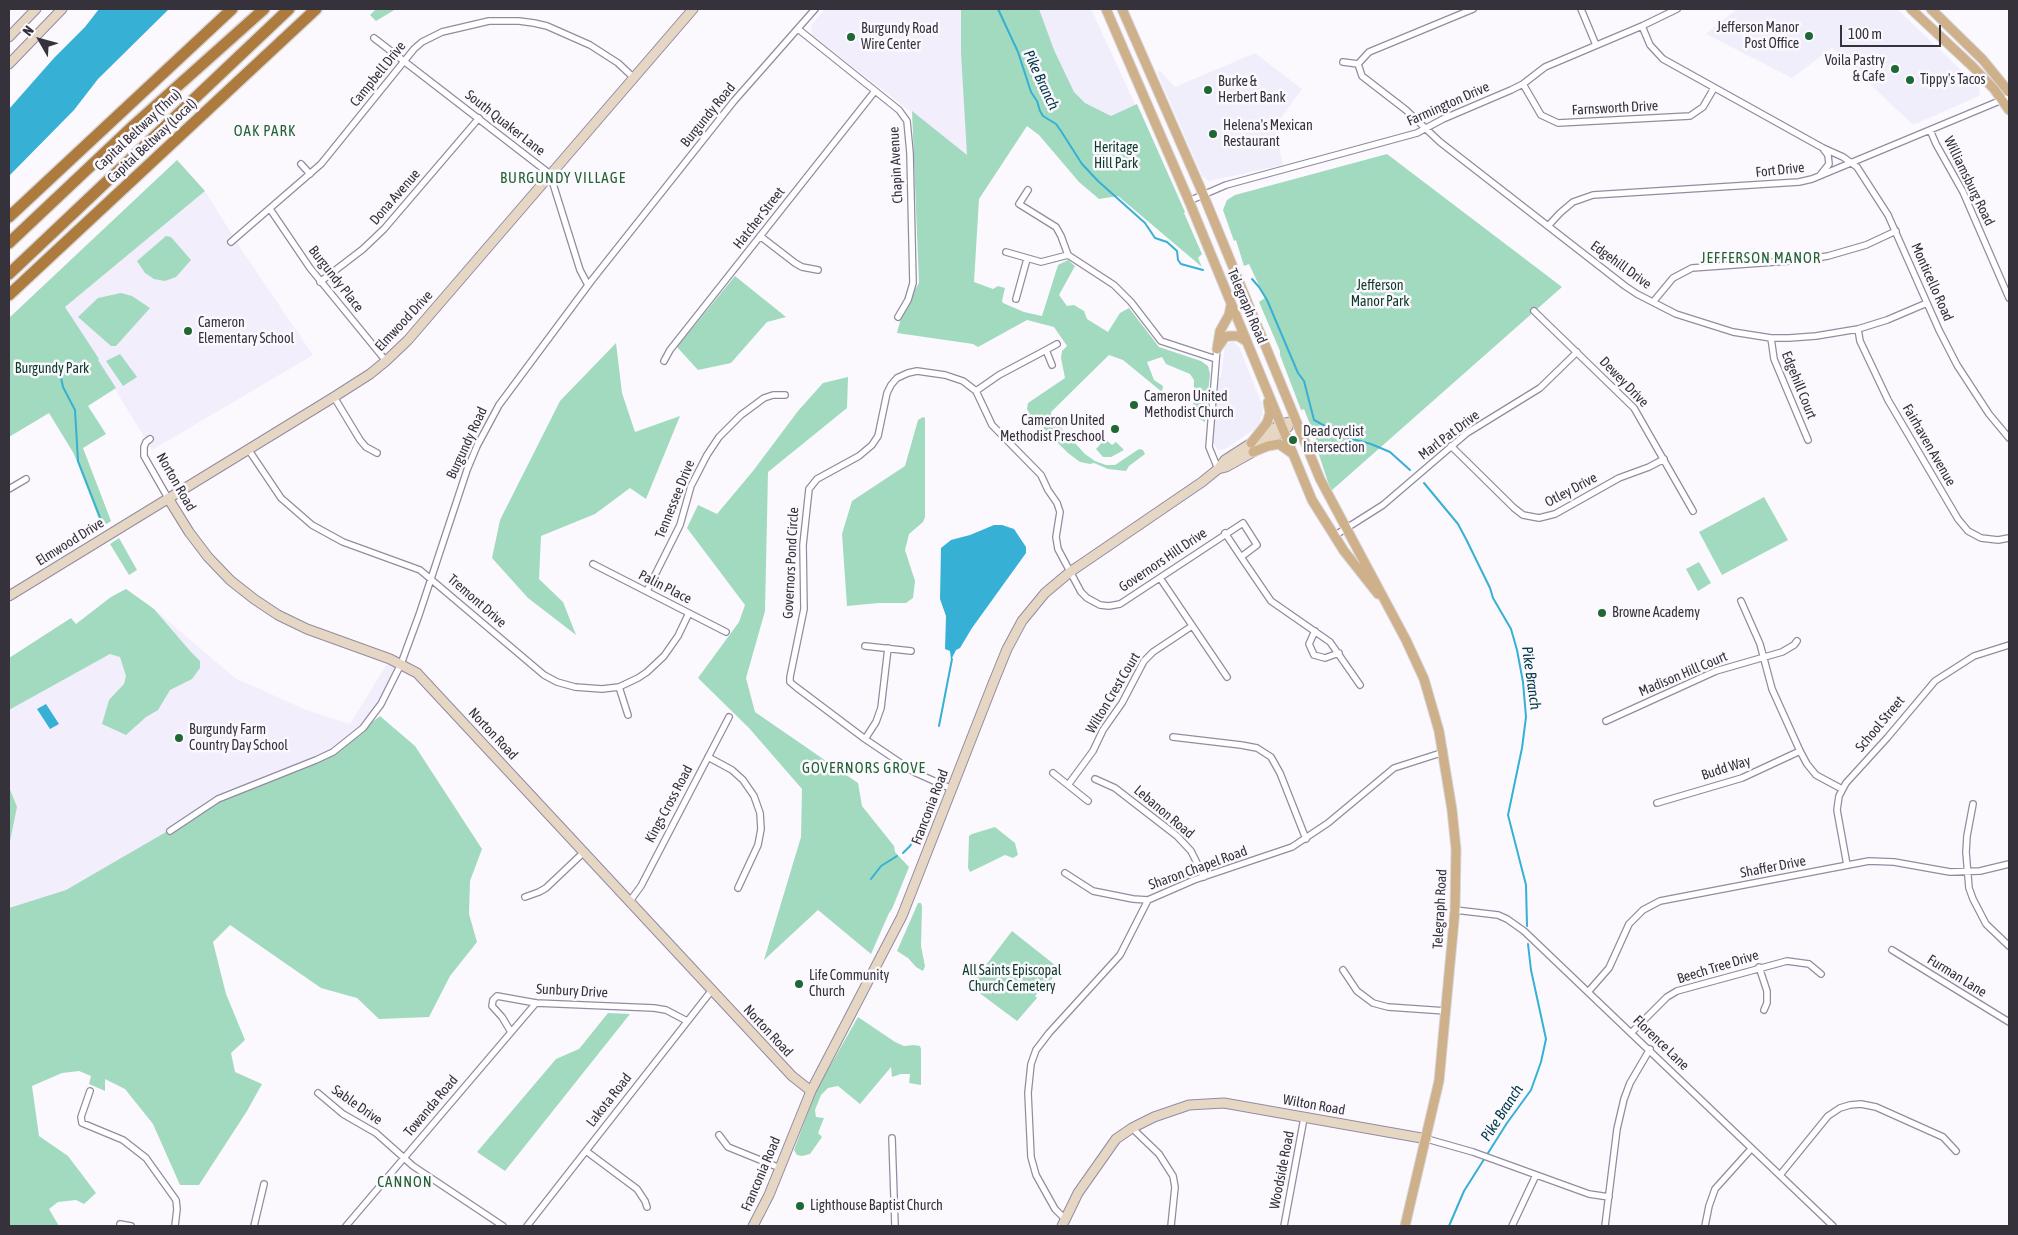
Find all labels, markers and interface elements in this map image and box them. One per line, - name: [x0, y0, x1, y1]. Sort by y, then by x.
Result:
- north arrow: [15, 15, 65, 65]
- scale bar: [1843, 15, 1944, 47]
- place label: Jefferson Manor Post Office: [1716, 20, 1799, 52]
- place label: Burgundy Road Wire Center: [861, 21, 939, 54]
- text: N: [19, 23, 37, 39]
- text: 100 m: [1848, 25, 1882, 42]
- marker: Jefferson Manor Post Office: [1803, 30, 1815, 42]
- marker: Burgundy Road Wire Center: [845, 31, 857, 43]
- street label: Campbell Drive: [347, 38, 409, 110]
- water label: Pike Branch: [1019, 47, 1063, 113]
- place label: Voila Pastry & Cafe: [1825, 53, 1885, 85]
- marker: Voila Pastry & Cafe: [1889, 63, 1901, 75]
- place label: Tippy's Tacos: [1920, 72, 1986, 88]
- place label: Burke & Herbert Bank: [1218, 74, 1286, 106]
- marker: Tippy's Tacos: [1904, 74, 1916, 86]
- street label: Farmington Drive: [1404, 78, 1492, 130]
- street label: Burgundy Road: [677, 80, 739, 150]
- marker: Burke & Herbert Bank: [1202, 84, 1214, 96]
- street label: Capital Beltway (Thru): [91, 86, 185, 174]
- street label: South Quaker Lane: [462, 87, 548, 159]
- street label: Capital Beltway (Local): [104, 95, 200, 187]
- street label: Farnsworth Drive: [1571, 97, 1659, 119]
- place label: Helena's Mexican Restaurant: [1223, 118, 1313, 150]
- district label: OAK PARK: [233, 122, 297, 140]
- street label: Chapin Avenue: [886, 126, 906, 204]
- marker: Helena's Mexican Restaurant: [1207, 128, 1219, 140]
- street label: Williamsburg Road: [1940, 134, 1998, 228]
- park label: Heritage Hill Park: [1094, 140, 1138, 172]
- street label: Fort Drive: [1755, 159, 1805, 181]
- street label: Dona Avenue: [366, 166, 424, 228]
- district label: BURGUNDY VILLAGE: [498, 169, 628, 187]
- street label: Hatcher Street: [730, 184, 788, 252]
- street label: Edgehill Drive: [1587, 237, 1655, 293]
- street label: Monticello Road: [1907, 240, 1957, 324]
- street label: Burgundy Place: [305, 242, 367, 316]
- district label: JEFFERSON MANOR: [1699, 249, 1823, 267]
- street label: Telegraph Road: [1224, 266, 1270, 346]
- park label: Jefferson Manor Park: [1351, 278, 1409, 310]
- street label: Elmwood Drive: [372, 287, 436, 355]
- place label: Cameron Elementary School: [198, 315, 294, 348]
- marker: Cameron Elementary School: [182, 325, 194, 337]
- street label: Edgehill Court: [1778, 349, 1820, 421]
- street label: Dewey Drive: [1596, 353, 1652, 411]
- park label: Burgundy Park: [15, 361, 89, 377]
- place label: Cameron United Methodist Church: [1144, 389, 1234, 422]
- marker: Cameron United Methodist Church: [1128, 399, 1140, 411]
- street label: Fairhaven Avenue: [1899, 401, 1959, 489]
- street label: Burgundy Road: [443, 404, 491, 482]
- street label: Marl Pat Drive: [1415, 407, 1483, 463]
- place label: Cameron United Methodist Preschool: [1000, 413, 1105, 446]
- marker: Cameron United Methodist Preschool: [1109, 423, 1121, 435]
- place label: Dead cyclist Intersection: [1303, 424, 1365, 457]
- marker: Dead cyclist Intersection: [1287, 434, 1299, 446]
- street label: Norton Road: [153, 450, 199, 514]
- street label: Tennessee Drive: [652, 457, 698, 541]
- street label: Otley Drive: [1542, 469, 1600, 511]
- street label: Governors Pond Circle: [780, 507, 802, 619]
- street label: Elmwood Drive: [33, 515, 107, 569]
- street label: Governors Hill Drive: [1116, 524, 1210, 596]
- street label: Palin Place: [636, 566, 694, 608]
- street label: Tremont Drive: [444, 571, 510, 631]
- place label: Browne Academy: [1612, 605, 1700, 621]
- marker: Browne Academy: [1596, 607, 1608, 619]
- water label: Pike Branch: [1518, 645, 1544, 711]
- street label: Madison Hill Court: [1636, 648, 1730, 700]
- street label: Wilton Crest Court: [1082, 649, 1144, 737]
- street label: School Street: [1852, 693, 1908, 755]
- street label: Norton Road: [465, 705, 521, 763]
- place label: Burgundy Farm Country Day School: [189, 722, 288, 754]
- marker: Burgundy Farm Country Day School: [173, 732, 185, 744]
- street label: Budd Way: [1699, 752, 1753, 784]
- district label: GOVERNORS GROVE: [800, 759, 928, 777]
- street label: Kings Cross Road: [642, 762, 696, 846]
- street label: Franconia Road: [908, 767, 952, 847]
- street label: Lebanon Road: [1130, 782, 1198, 842]
- street label: Sharon Chapel Road: [1146, 842, 1250, 894]
- street label: Shaffer Drive: [1739, 852, 1807, 882]
- street label: Telegraph Road: [1430, 869, 1450, 949]
- street label: Beech Tree Drive: [1675, 947, 1761, 987]
- street label: Furman Lane: [1924, 951, 1990, 1001]
- park label: All Saints Episcopal Church Cemetery: [963, 963, 1061, 996]
- place label: Life Community Church: [809, 968, 889, 1000]
- marker: Life Community Church: [793, 978, 805, 990]
- street label: Sunbury Drive: [536, 981, 608, 1001]
- street label: Norton Road: [740, 1002, 796, 1060]
- street label: Florence Lane: [1629, 1012, 1693, 1074]
- street label: Lakota Road: [583, 1070, 635, 1130]
- street label: Towanda Road: [400, 1072, 462, 1140]
- street label: Sable Drive: [328, 1081, 386, 1129]
- water label: Pike Branch: [1477, 1081, 1527, 1145]
- street label: Wilton Road: [1282, 1091, 1346, 1119]
- street label: Woodside Road: [1266, 1129, 1298, 1211]
- street label: Franconia Road: [738, 1134, 784, 1214]
- district label: CANNON: [377, 1173, 433, 1191]
- place label: Lighthouse Baptist Church: [810, 1198, 943, 1214]
- marker: Lighthouse Baptist Church: [794, 1200, 806, 1212]

